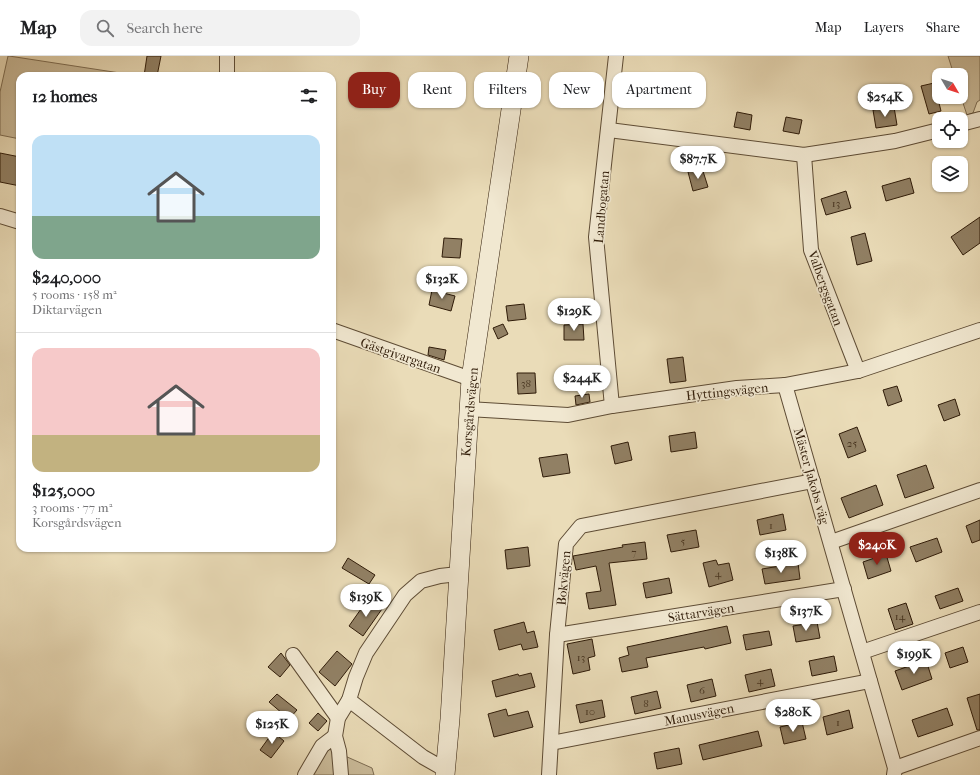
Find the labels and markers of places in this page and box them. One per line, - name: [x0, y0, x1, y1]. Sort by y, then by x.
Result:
- pin: $254K: [857, 84, 913, 118]
- pin: $87.7K: [665, 146, 731, 180]
- pin: $132K: [414, 266, 470, 300]
- pin: $129K: [546, 298, 602, 332]
- pin: $244K: [554, 365, 610, 399]
- pin: $240K: [849, 532, 905, 566]
- pin: $138K: [753, 540, 809, 574]
- pin: $139K: [338, 584, 394, 618]
- pin: $137K: [778, 598, 834, 632]
- pin: $199K: [886, 641, 942, 675]
- pin: $280K: [765, 699, 821, 733]
- pin: $125K: [244, 711, 300, 745]

